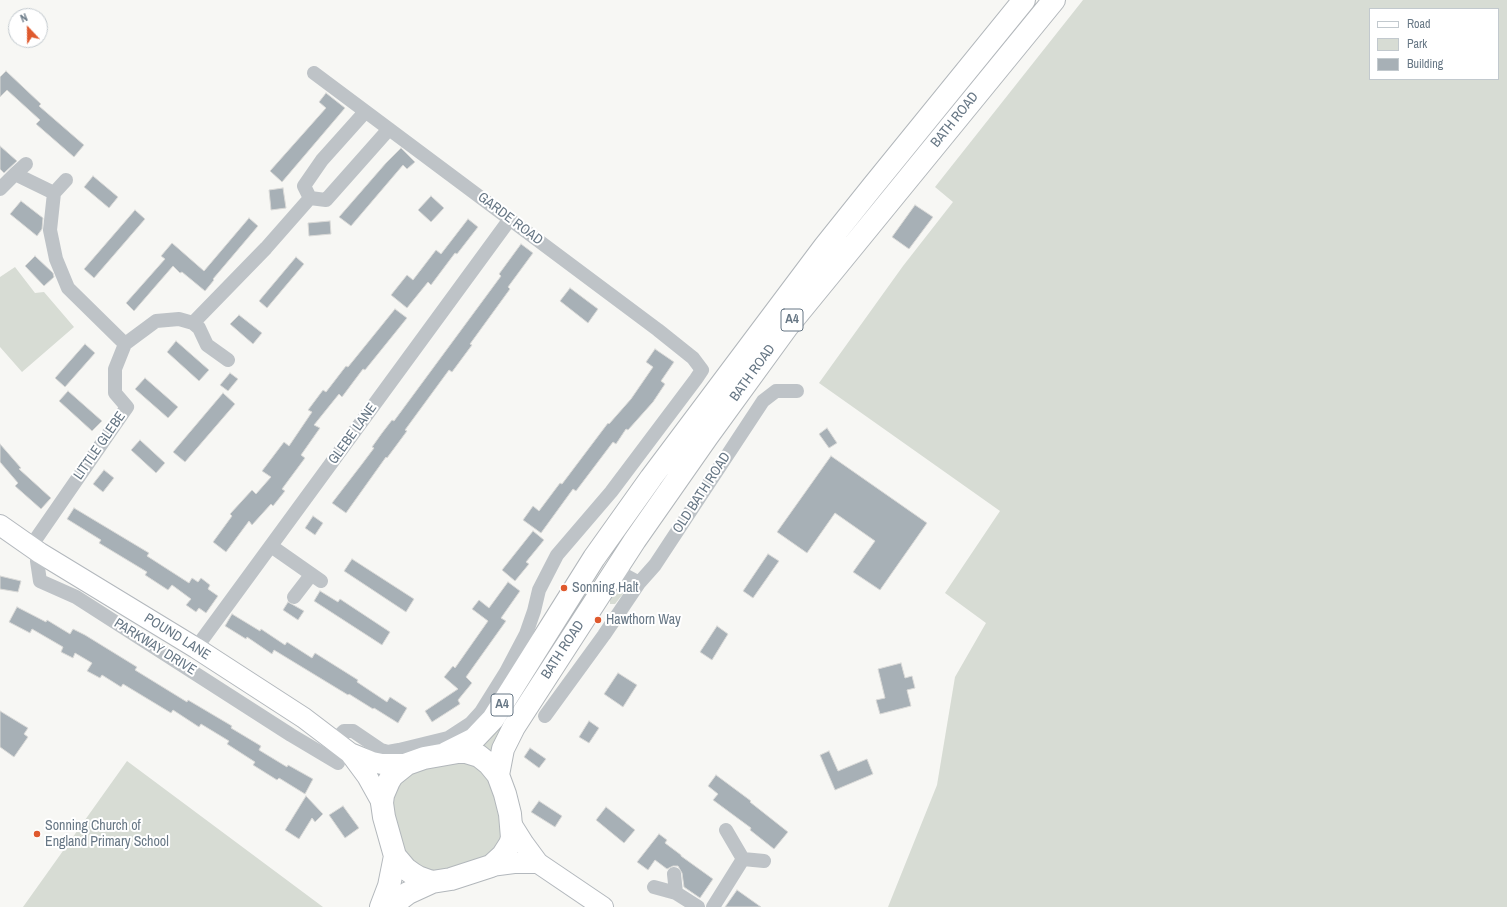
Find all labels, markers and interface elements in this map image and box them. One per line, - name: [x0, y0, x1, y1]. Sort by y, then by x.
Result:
- north arrow: [8, 8, 48, 48]
- legend: [1369, 8, 1499, 80]
- text: N: [18, 10, 30, 26]
- text: Road: [1407, 16, 1431, 32]
- text: Park: [1407, 36, 1427, 52]
- text: Building: [1407, 56, 1443, 72]
- street label: BATH ROAD: [928, 89, 982, 151]
- street label: GARDE ROAD: [474, 189, 546, 249]
- road number: A4: [781, 309, 803, 331]
- street label: BATH ROAD: [727, 341, 779, 405]
- street label: GLEBE LANE: [325, 400, 381, 468]
- street label: LITTLE GLEBE: [70, 409, 130, 483]
- street label: OLD BATH ROAD: [670, 449, 734, 537]
- place label: Sonning Halt: [572, 580, 638, 596]
- marker: Sonning Halt: [559, 583, 569, 593]
- street label: POUND LANE: [141, 610, 213, 664]
- place label: Hawthorn Way: [606, 612, 681, 628]
- street label: PARKWAY DRIVE: [111, 615, 199, 679]
- marker: Hawthorn Way: [593, 615, 603, 625]
- street label: BATH ROAD: [538, 618, 588, 682]
- road number: A4: [491, 694, 513, 716]
- place label: Sonning Church of England Primary School: [45, 818, 169, 850]
- marker: Sonning Church of England Primary School: [32, 829, 42, 839]

